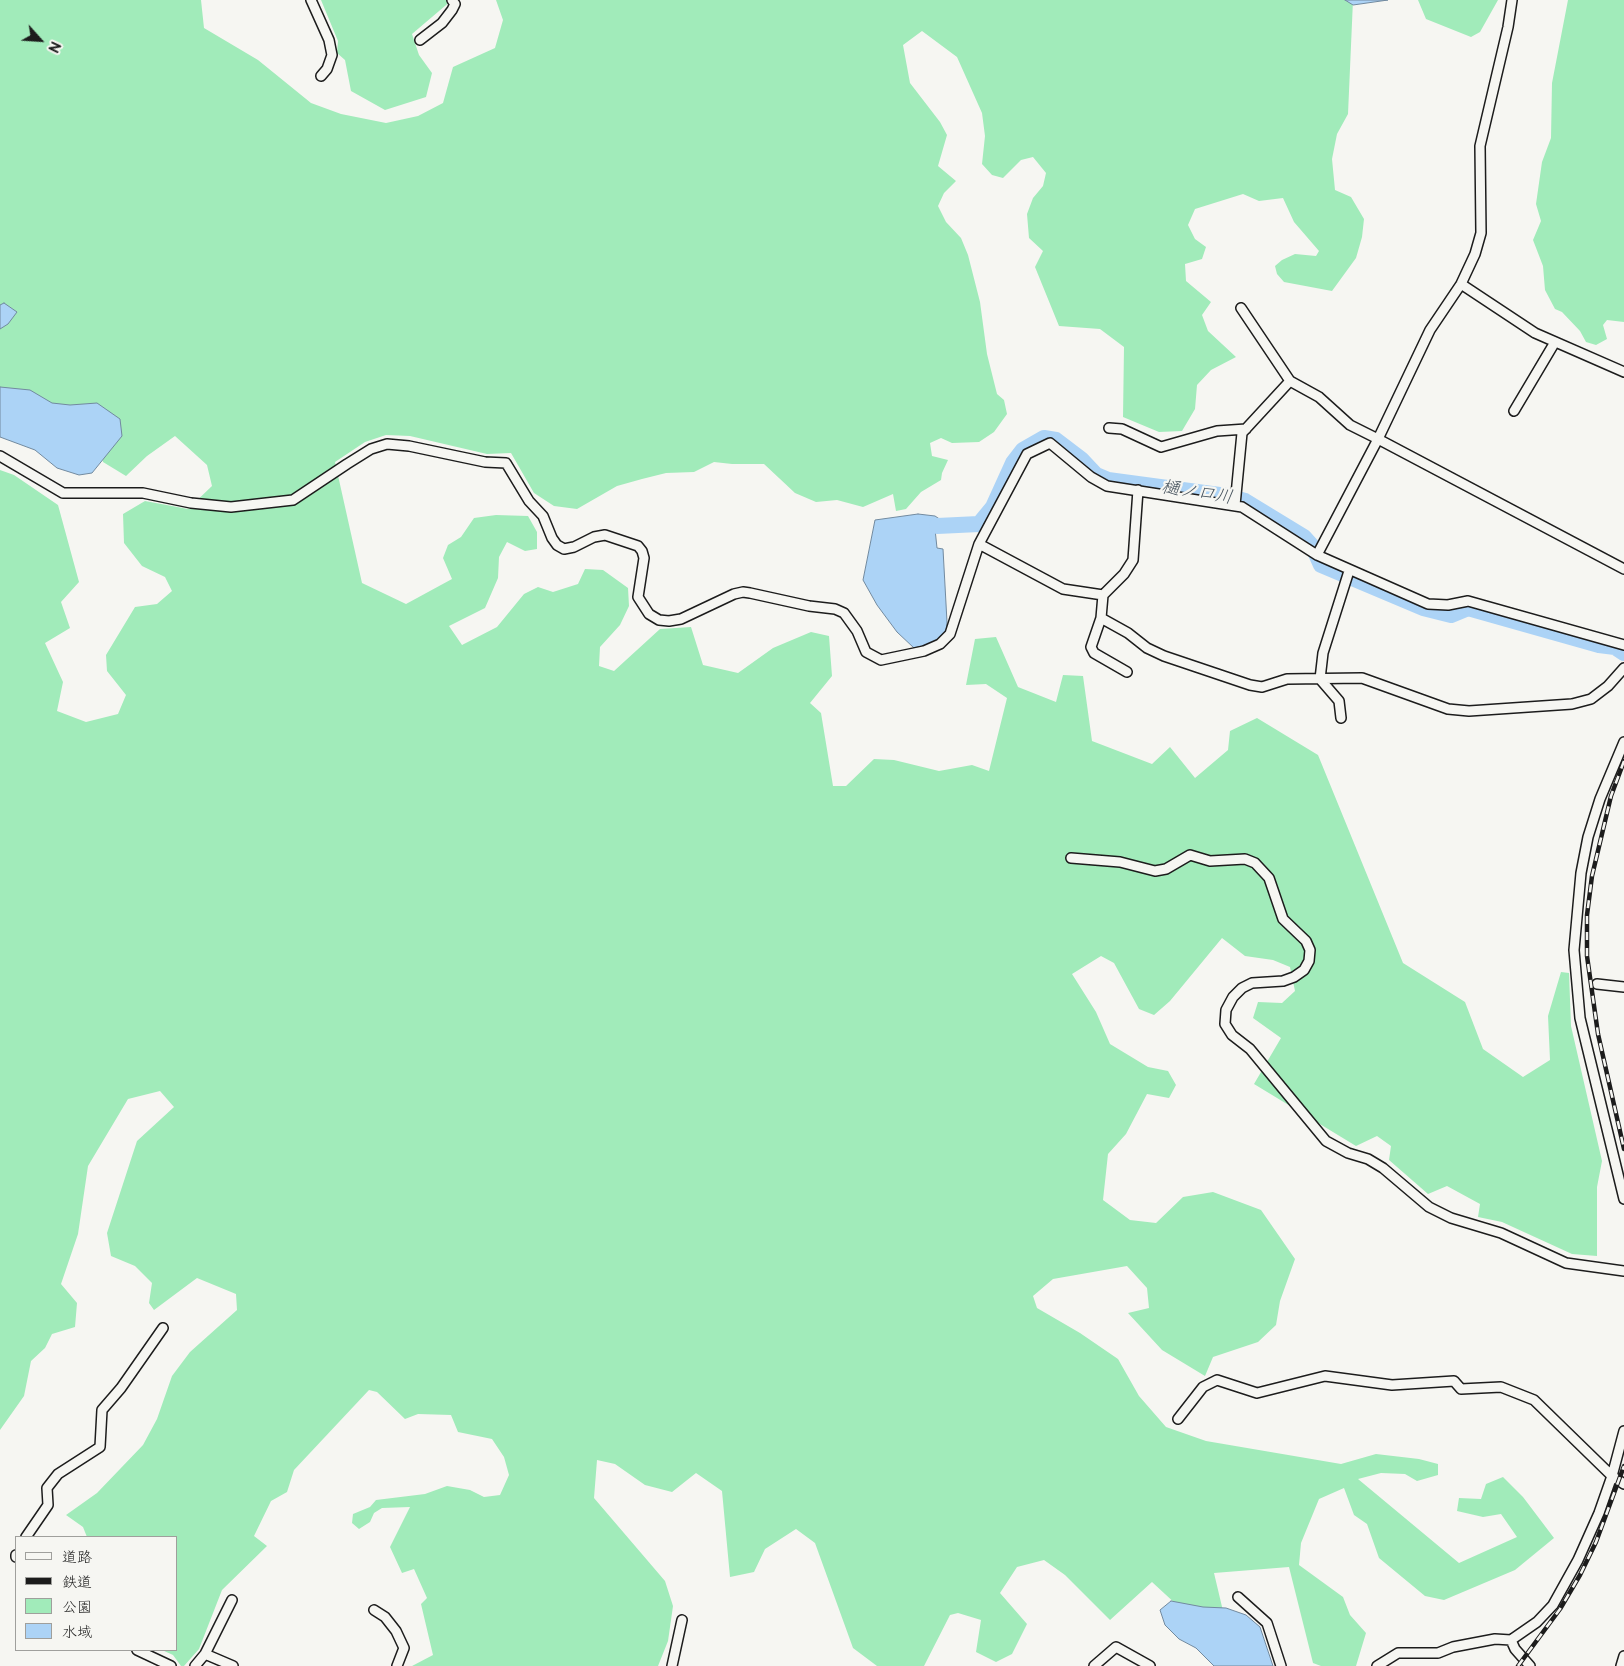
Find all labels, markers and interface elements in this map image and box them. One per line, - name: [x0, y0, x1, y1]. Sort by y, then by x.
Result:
- north arrow: [15, 15, 65, 65]
- text: N: [44, 38, 64, 55]
- water label: 樋ノ口川: [1160, 477, 1234, 509]
- legend: [15, 1536, 178, 1651]
- text: 道路: [62, 1548, 92, 1567]
- text: 鉄道: [62, 1573, 92, 1592]
- text: 公園: [62, 1598, 92, 1617]
- text: 水域: [62, 1623, 92, 1642]

